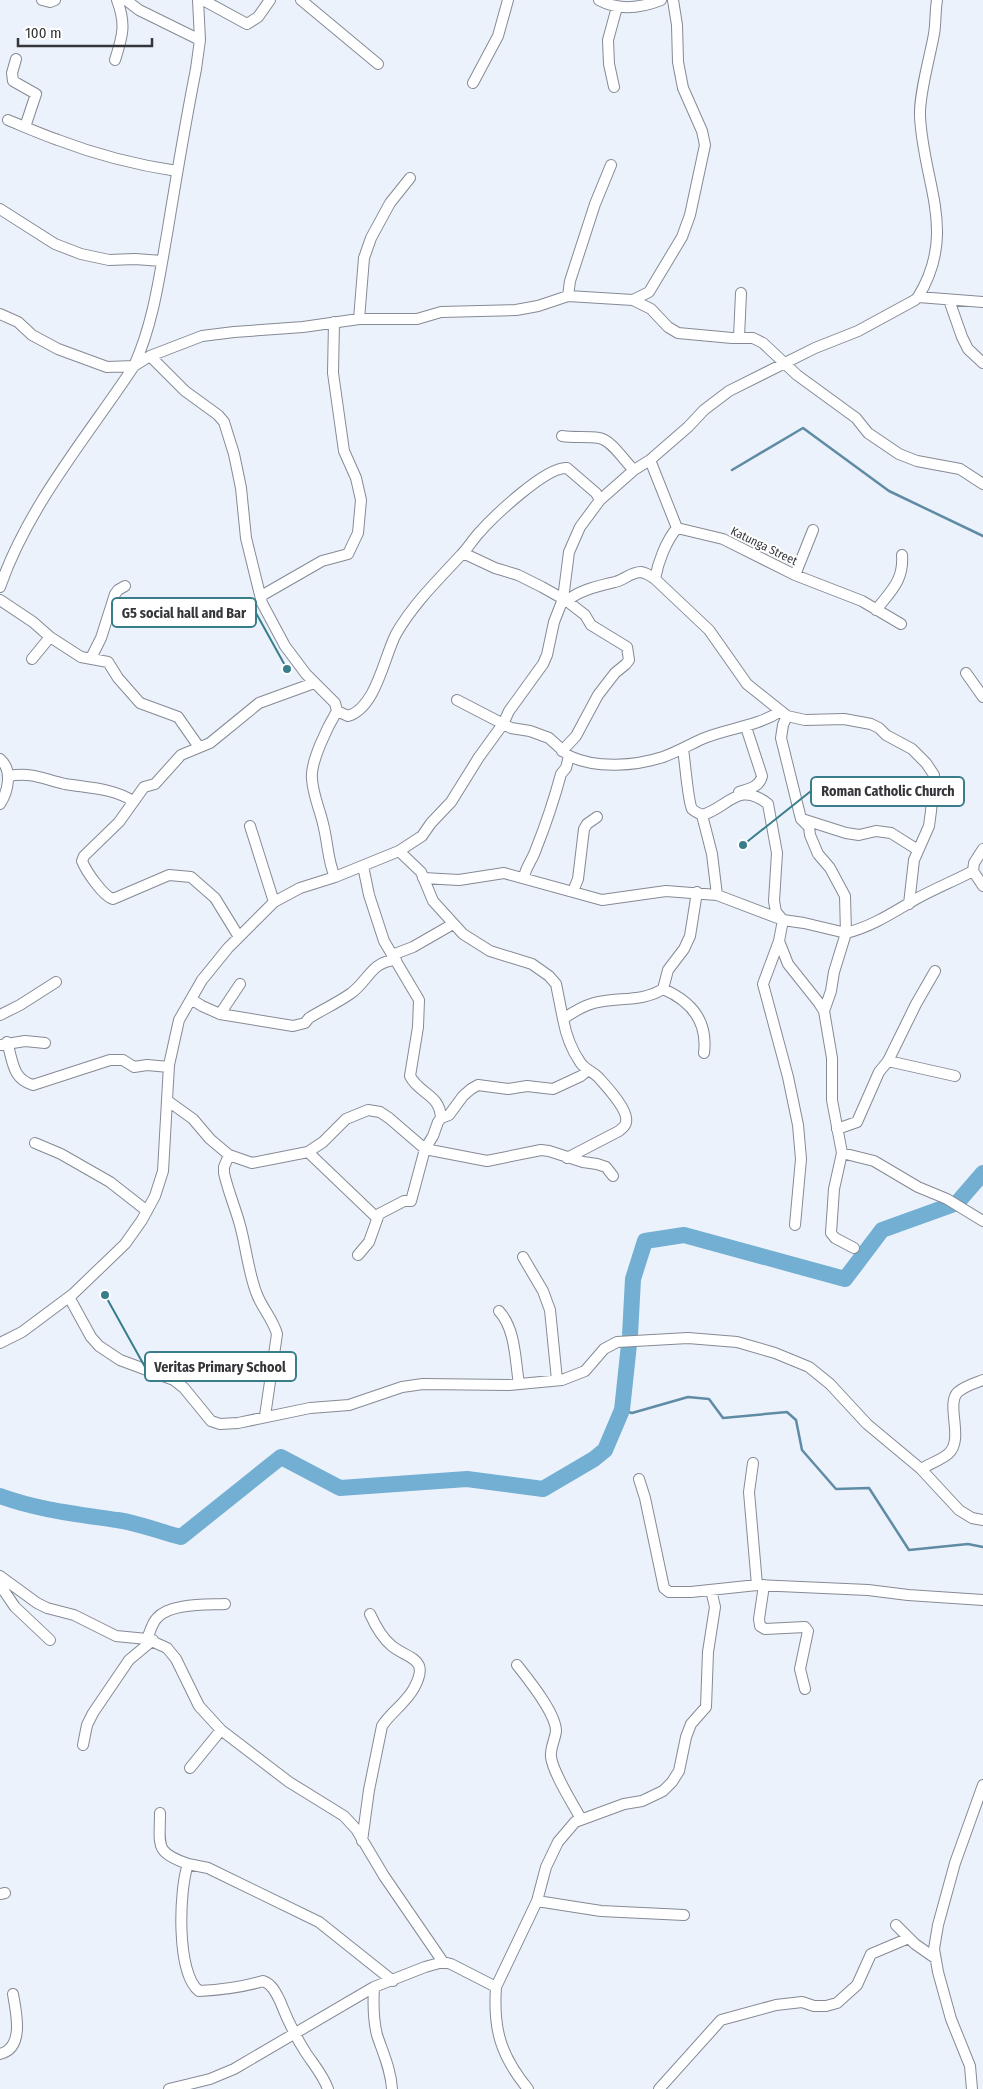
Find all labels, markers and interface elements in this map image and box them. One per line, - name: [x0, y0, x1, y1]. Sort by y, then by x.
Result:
- scale bar: [18, 15, 151, 47]
- text: 100 m: [25, 24, 62, 42]
- street label: Katunga Street: [728, 524, 800, 568]
- callout: G5 social hall and Bar: [112, 598, 256, 627]
- text: G5 social hall and Bar: [122, 605, 247, 622]
- callout: Roman Catholic Church: [811, 777, 964, 806]
- text: Roman Catholic Church: [821, 783, 955, 800]
- callout: Veritas Primary School: [145, 1352, 296, 1381]
- text: Veritas Primary School: [153, 1359, 286, 1376]

